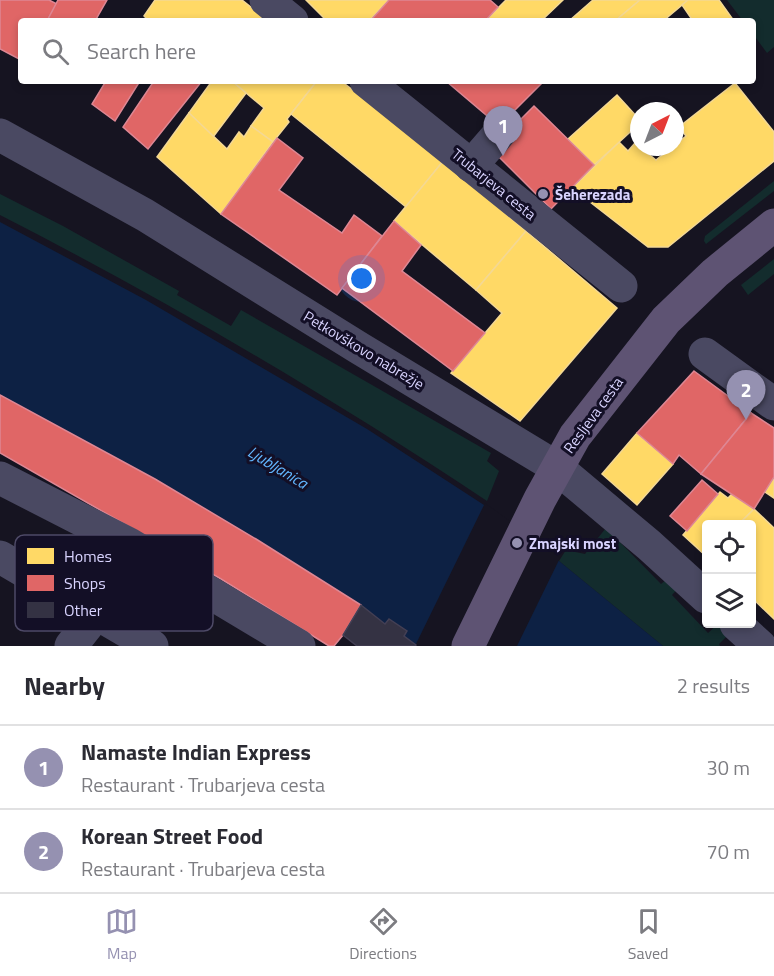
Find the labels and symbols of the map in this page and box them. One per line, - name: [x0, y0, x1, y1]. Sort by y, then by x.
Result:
- north arrow: [630, 102, 684, 156]
- pin: 1: [484, 106, 522, 156]
- street label: Trubarjeva cesta: [447, 143, 542, 226]
- place label: Šeherezada: [555, 183, 631, 206]
- marker: Šeherezada: [536, 187, 550, 201]
- your location: [347, 264, 376, 293]
- street label: Petkovškovo nabrežje: [299, 305, 429, 395]
- pin: 2: [726, 370, 766, 420]
- street label: Resljeva cesta: [557, 372, 629, 458]
- water label: Ljubljanica: [243, 440, 314, 495]
- place label: Zmajski most: [529, 532, 617, 555]
- legend: [15, 535, 213, 631]
- marker: Zmajski most: [510, 536, 524, 550]
- text: Homes: [64, 544, 112, 568]
- text: Shops: [64, 571, 106, 595]
- text: Other: [64, 598, 103, 622]

